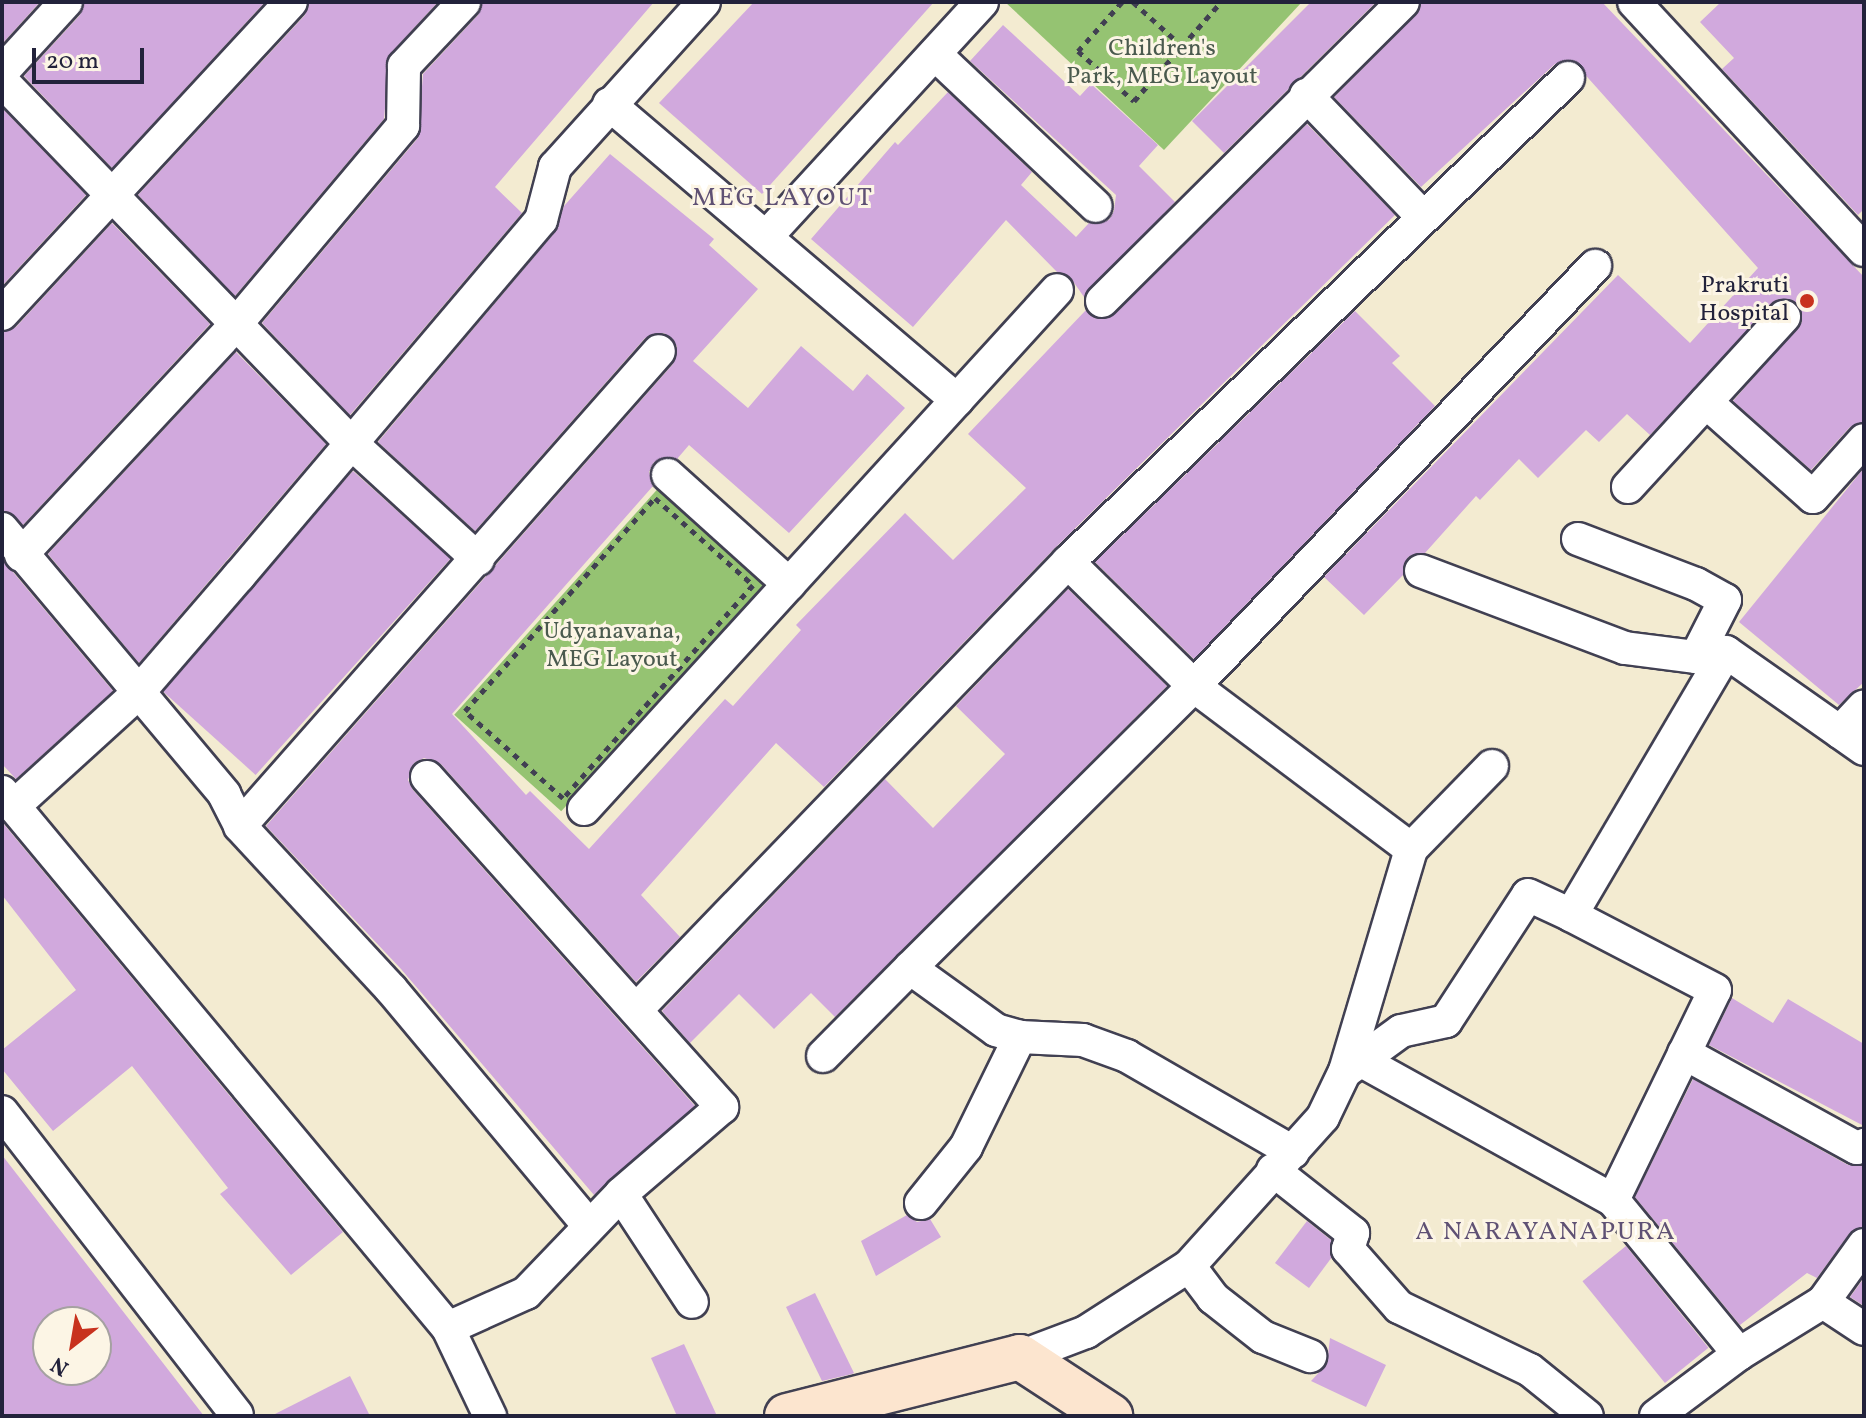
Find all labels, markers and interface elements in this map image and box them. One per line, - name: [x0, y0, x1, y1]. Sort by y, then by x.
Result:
- scale bar: [36, 32, 148, 82]
- park label: Children's Park, MEG Layout: [1066, 36, 1258, 92]
- text: 20 m: [46, 45, 99, 79]
- district label: MEG LAYOUT: [692, 183, 874, 215]
- place label: Prakruti Hospital: [1699, 273, 1789, 329]
- marker: Prakruti Hospital: [1796, 290, 1818, 312]
- park label: Udyanavana, MEG Layout: [543, 619, 681, 675]
- district label: A NARAYANAPURA: [1415, 1217, 1677, 1249]
- north arrow: [32, 1306, 112, 1386]
- text: N: [46, 1348, 75, 1383]

